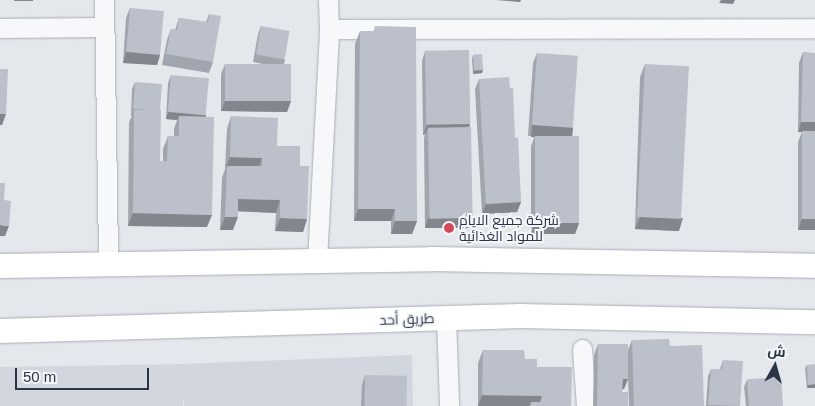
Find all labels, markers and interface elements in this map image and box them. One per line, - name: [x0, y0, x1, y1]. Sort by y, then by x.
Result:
- place label: شركة جميع الايام للمواد الغذائية: [459, 212, 559, 244]
- marker: شركة جميع الايام للمواد الغذائية: [443, 222, 455, 234]
- street label: طريق أحد: [379, 310, 435, 328]
- north arrow: [750, 341, 800, 391]
- text: ش: [767, 342, 787, 360]
- scale bar: [18, 358, 151, 390]
- text: 50 m: [23, 368, 56, 385]

